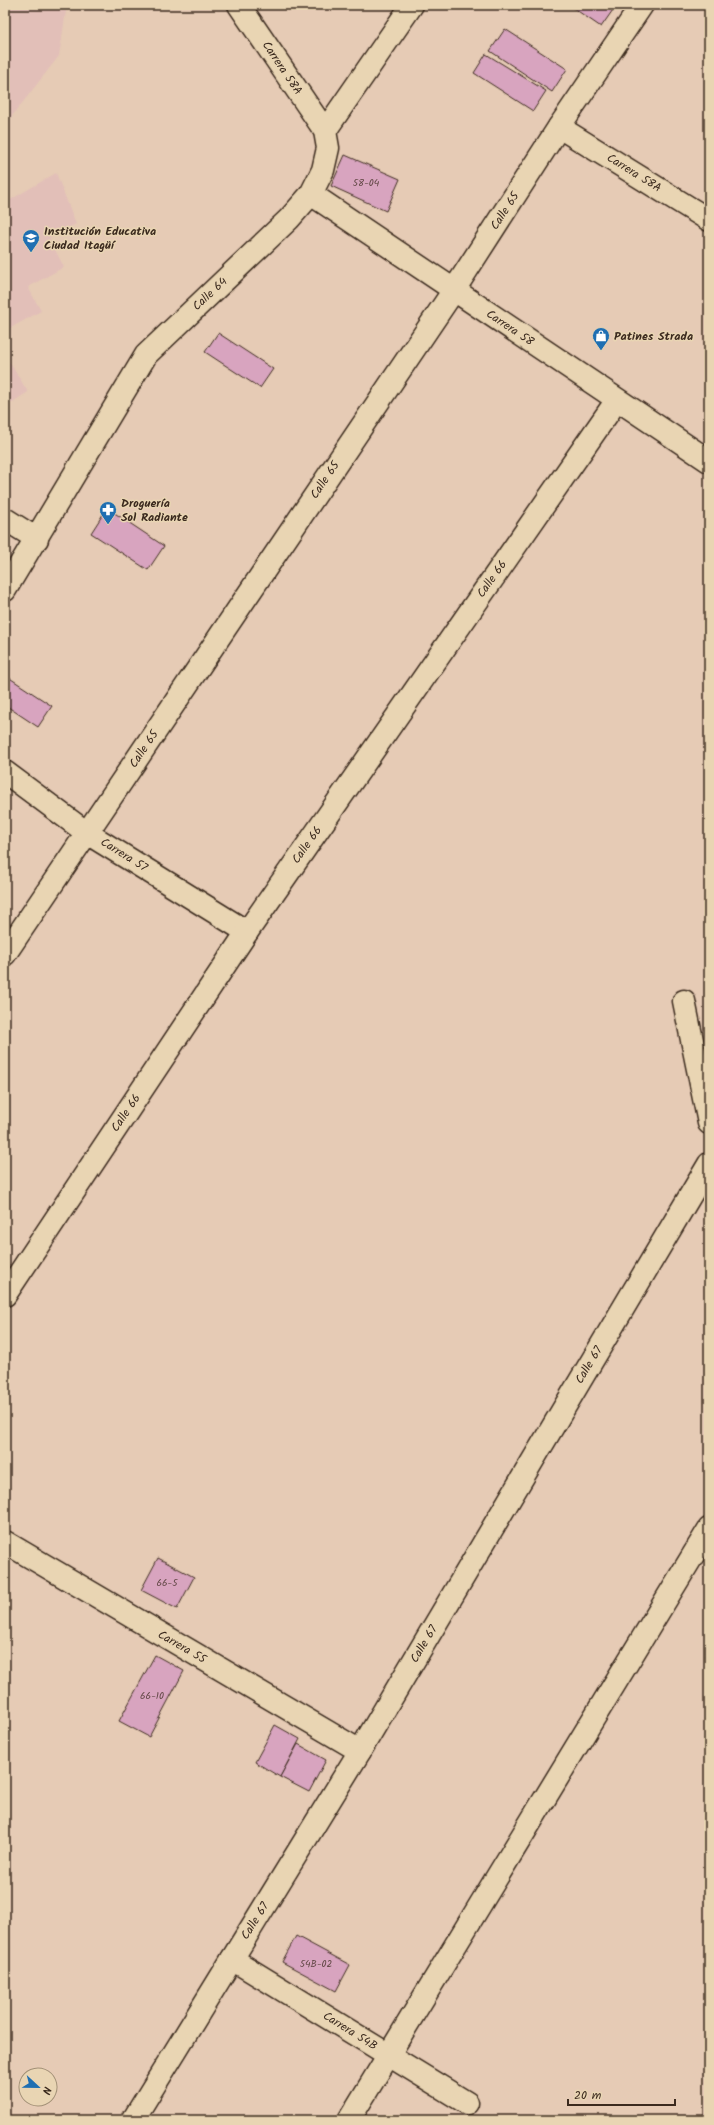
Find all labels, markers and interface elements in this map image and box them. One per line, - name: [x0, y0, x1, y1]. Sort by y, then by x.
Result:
- street label: Carrera 58A: [257, 37, 307, 99]
- street label: Carrera 58A: [603, 149, 665, 197]
- house number: 58-04: [353, 175, 380, 191]
- street label: Calle 65: [486, 187, 525, 234]
- place label: Institución Educativa Ciudad Itagüí: [44, 222, 156, 255]
- school or university icon: Institución Educativa Ciudad Itagüí: [21, 228, 41, 253]
- street label: Calle 64: [188, 272, 232, 315]
- street label: Carrera 58: [482, 305, 538, 351]
- shop icon: Patines Strada: [591, 326, 611, 351]
- place label: Patines Strada: [614, 327, 693, 346]
- street label: Calle 65: [305, 456, 345, 503]
- place label: Droguería Sol Radiante: [121, 494, 188, 527]
- pharmacy icon: Droguería Sol Radiante: [98, 500, 118, 525]
- street label: Calle 66: [472, 556, 512, 602]
- street label: Calle 65: [124, 725, 164, 772]
- street label: Calle 66: [287, 822, 327, 868]
- street label: Carrera 57: [97, 833, 152, 877]
- street label: Calle 66: [106, 1090, 146, 1136]
- street label: Calle 67: [570, 1342, 608, 1388]
- house number: 66-5: [156, 1575, 178, 1591]
- street label: Calle 67: [405, 1621, 443, 1667]
- street label: Carrera 55: [154, 1625, 211, 1669]
- house number: 66-10: [140, 1688, 164, 1704]
- street label: Calle 67: [236, 1898, 274, 1943]
- house number: 54B-02: [300, 1956, 333, 1972]
- street label: Carrera 54B: [319, 2007, 381, 2055]
- north arrow: [18, 2067, 58, 2107]
- scale bar: [568, 2081, 675, 2107]
- text: N: [37, 2084, 56, 2097]
- text: 20 m: [574, 2086, 602, 2105]

